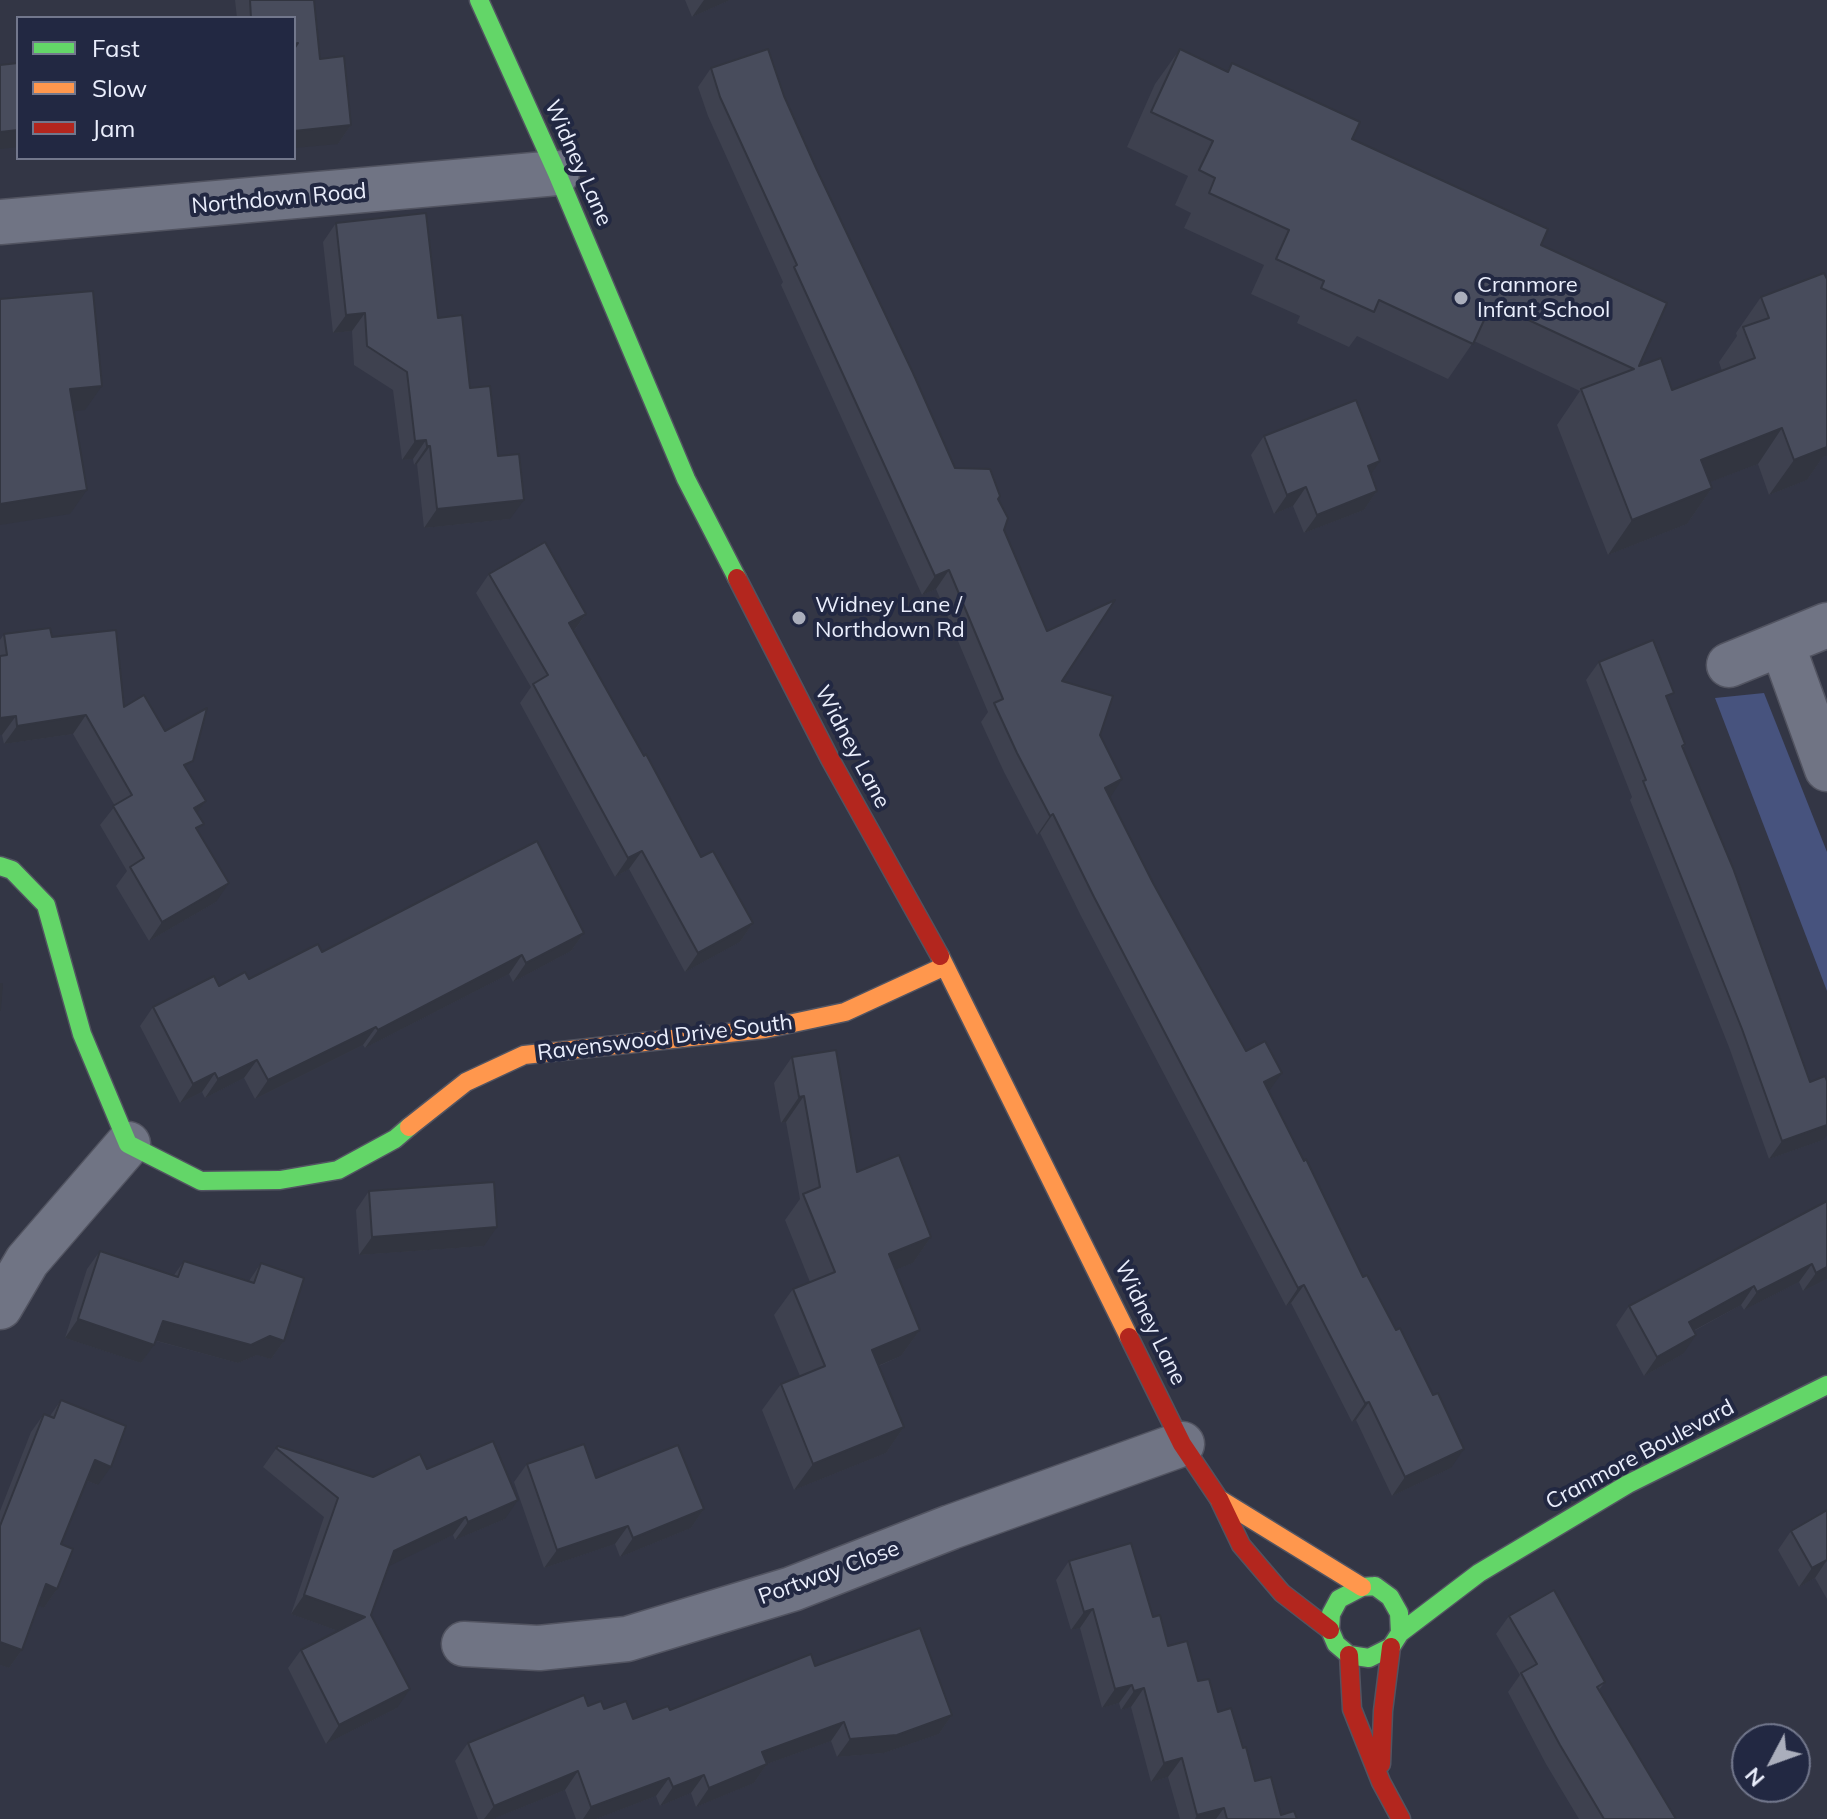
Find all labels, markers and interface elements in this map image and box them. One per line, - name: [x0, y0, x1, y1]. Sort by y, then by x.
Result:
- legend: [16, 16, 296, 160]
- text: Fast: [92, 33, 140, 63]
- text: Slow: [92, 73, 147, 103]
- street label: Widney Lane: [538, 96, 618, 230]
- text: Jam: [92, 113, 135, 143]
- street label: Northdown Road: [190, 178, 368, 220]
- place label: Cranmore Infant School: [1477, 272, 1610, 324]
- marker: Cranmore Infant School: [1452, 289, 1470, 307]
- place label: Widney Lane / Northdown Rd: [815, 592, 965, 644]
- marker: Widney Lane / Northdown Rd: [790, 609, 808, 627]
- street label: Widney Lane: [809, 681, 895, 813]
- street label: Ravenswood Drive South: [536, 1009, 794, 1067]
- street label: Widney Lane: [1109, 1257, 1191, 1389]
- street label: Cranmore Boulevard: [1541, 1394, 1739, 1516]
- street label: Portway Close: [755, 1535, 903, 1611]
- north arrow: [1731, 1723, 1811, 1803]
- text: N: [1738, 1762, 1770, 1793]

